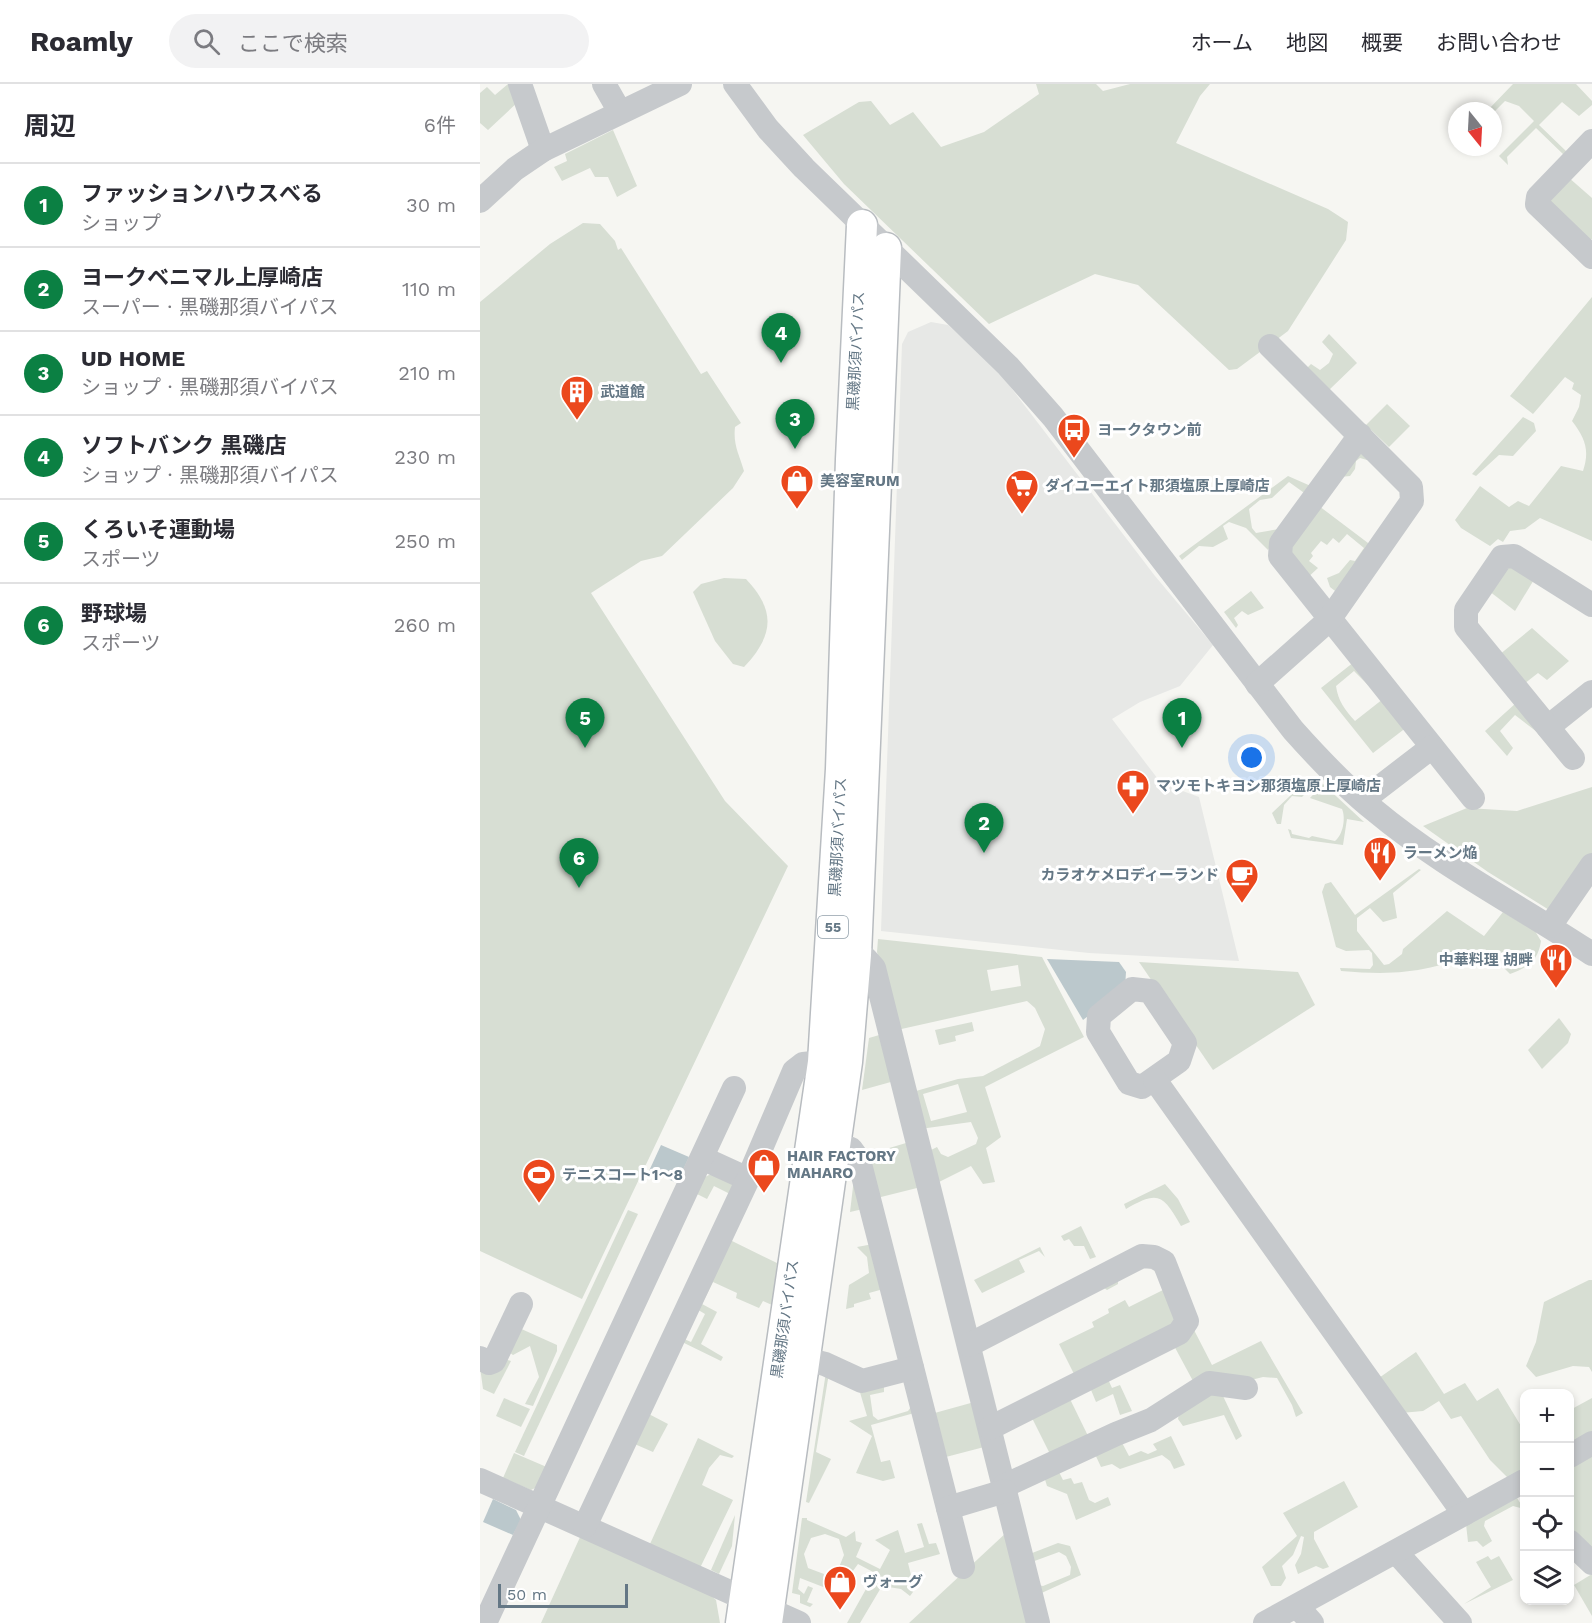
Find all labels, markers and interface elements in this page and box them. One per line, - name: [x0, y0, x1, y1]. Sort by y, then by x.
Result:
- search box: [169, 14, 589, 68]
- text: Roamly: [30, 25, 133, 58]
- icon: search: [190, 25, 223, 58]
- text: ホーム: [1191, 30, 1253, 55]
- text: 地図: [1286, 30, 1328, 55]
- text: 概要: [1361, 30, 1403, 55]
- text: お問い合わせ: [1436, 30, 1562, 55]
- text: ここで検索: [238, 31, 348, 56]
- north arrow: [1448, 102, 1502, 156]
- text: 周辺: [24, 111, 76, 141]
- text: 6件: [424, 113, 456, 137]
- text: ファッションハウスべる: [81, 181, 323, 206]
- text: 1: [39, 193, 48, 217]
- text: 30 m: [406, 193, 456, 217]
- text: ショップ: [81, 211, 161, 235]
- text: ヨークベニマル上厚崎店: [81, 265, 323, 290]
- text: 2: [38, 277, 49, 301]
- text: 110 m: [402, 277, 456, 301]
- street label: 黒磯那須バイパス: [844, 291, 868, 411]
- text: スーパー · 黒磯那須バイパス: [81, 295, 339, 319]
- pin: 4: [762, 314, 800, 363]
- text: UD HOME: [81, 346, 185, 371]
- text: 3: [38, 361, 49, 385]
- text: 210 m: [398, 361, 456, 385]
- building icon: 武道館: [559, 374, 595, 421]
- text: ショップ · 黒磯那須バイパス: [81, 375, 339, 399]
- place label: 武道館: [600, 383, 645, 401]
- pin: 3: [776, 400, 814, 449]
- bus stop icon: ヨークタウン前: [1056, 412, 1092, 459]
- place label: ヨークタウン前: [1097, 421, 1201, 439]
- text: ソフトバンク 黒磯店: [81, 433, 286, 458]
- text: 4: [37, 445, 50, 469]
- text: 230 m: [394, 445, 456, 469]
- text: ショップ · 黒磯那須バイパス: [81, 463, 339, 487]
- shop icon: 美容室RUM: [779, 463, 815, 510]
- supermarket icon: ダイユーエイト那須塩原上厚崎店: [1004, 468, 1040, 515]
- place label: 美容室RUM: [820, 472, 900, 490]
- place label: ダイユーエイト那須塩原上厚崎店: [1045, 477, 1270, 495]
- text: くろいそ運動場: [81, 517, 235, 542]
- text: 5: [38, 529, 49, 553]
- text: 250 m: [394, 529, 456, 553]
- text: スポーツ: [81, 547, 161, 571]
- text: 野球場: [81, 601, 147, 626]
- text: 6: [37, 613, 50, 637]
- text: 260 m: [394, 613, 456, 637]
- text: スポーツ: [81, 631, 161, 655]
- pin: 5: [566, 698, 604, 748]
- pin: 1: [1162, 698, 1202, 748]
- your location: [1237, 743, 1266, 772]
- pharmacy icon: マツモトキヨシ那須塩原上厚崎店: [1115, 768, 1151, 815]
- street label: 黒磯那須バイパス: [826, 777, 850, 897]
- place label: マツモトキヨシ那須塩原上厚崎店: [1156, 777, 1381, 795]
- pin: 2: [964, 804, 1004, 853]
- restaurant icon: ラーメン焔: [1362, 835, 1398, 882]
- pin: 6: [560, 838, 598, 888]
- place label: ラーメン焔: [1403, 844, 1477, 862]
- cafe icon: カラオケメロディーランド: [1224, 857, 1260, 904]
- place label: カラオケメロディーランド: [1040, 866, 1219, 884]
- road number: 55: [818, 916, 848, 938]
- restaurant icon: 中華料理 胡畔: [1538, 942, 1574, 989]
- place label: 中華料理 胡畔: [1439, 951, 1533, 969]
- shop icon: HAIR FACTORY MAHARO: [746, 1147, 782, 1194]
- place label: HAIR FACTORY MAHARO: [787, 1147, 896, 1182]
- sports icon: テニスコート1～8: [521, 1157, 557, 1204]
- place label: テニスコート1～8: [562, 1166, 683, 1184]
- street label: 黒磯那須バイパス: [768, 1258, 802, 1380]
- map controls: [1520, 1389, 1574, 1605]
- button: +: [1520, 1389, 1574, 1443]
- button: −: [1520, 1443, 1574, 1497]
- button: locate: [1520, 1497, 1574, 1551]
- button: layers: [1520, 1551, 1574, 1605]
- shop icon: ヴォーグ: [822, 1564, 858, 1611]
- place label: ヴォーグ: [863, 1573, 923, 1591]
- scale bar: [498, 1581, 628, 1608]
- text: 50 m: [507, 1585, 547, 1604]

